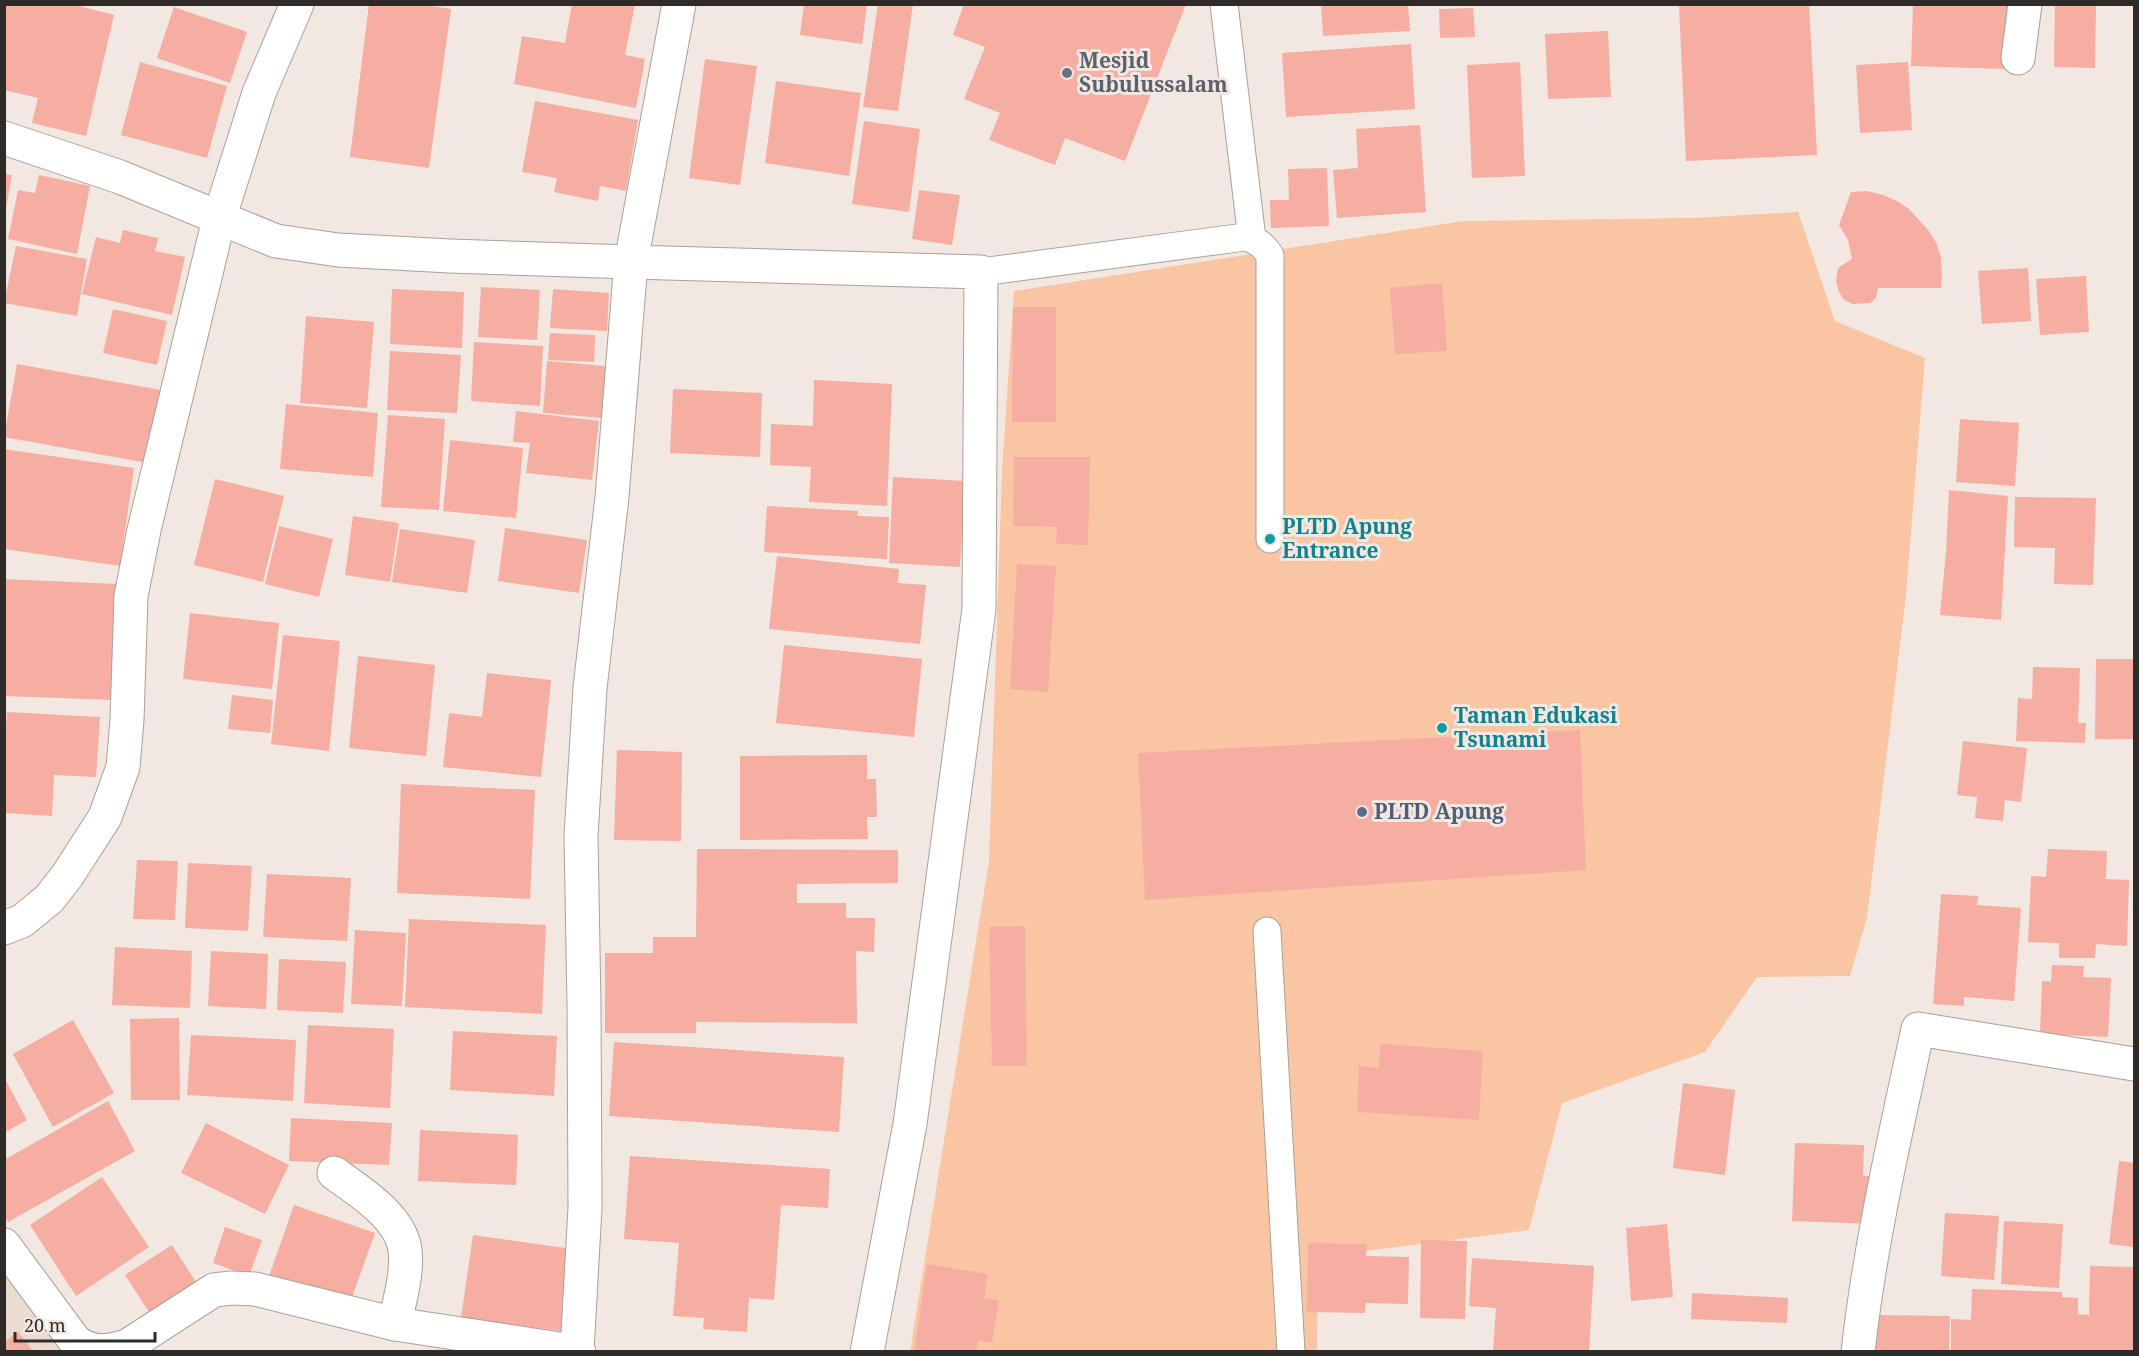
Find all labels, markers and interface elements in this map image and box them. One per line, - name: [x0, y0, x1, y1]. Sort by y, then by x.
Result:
- place label: Mesjid Subulussalam: [1079, 46, 1228, 98]
- marker: Mesjid Subulussalam: [1060, 66, 1074, 80]
- place label: PLTD Apung Entrance: [1282, 512, 1412, 564]
- marker: PLTD Apung Entrance: [1263, 532, 1277, 546]
- place label: Taman Edukasi Tsunami: [1454, 701, 1618, 753]
- marker: Taman Edukasi Tsunami: [1435, 721, 1449, 735]
- place label: PLTD Apung: [1374, 797, 1504, 825]
- marker: PLTD Apung: [1355, 805, 1369, 819]
- scale bar: [15, 1305, 154, 1343]
- text: 20 m: [24, 1313, 66, 1337]

